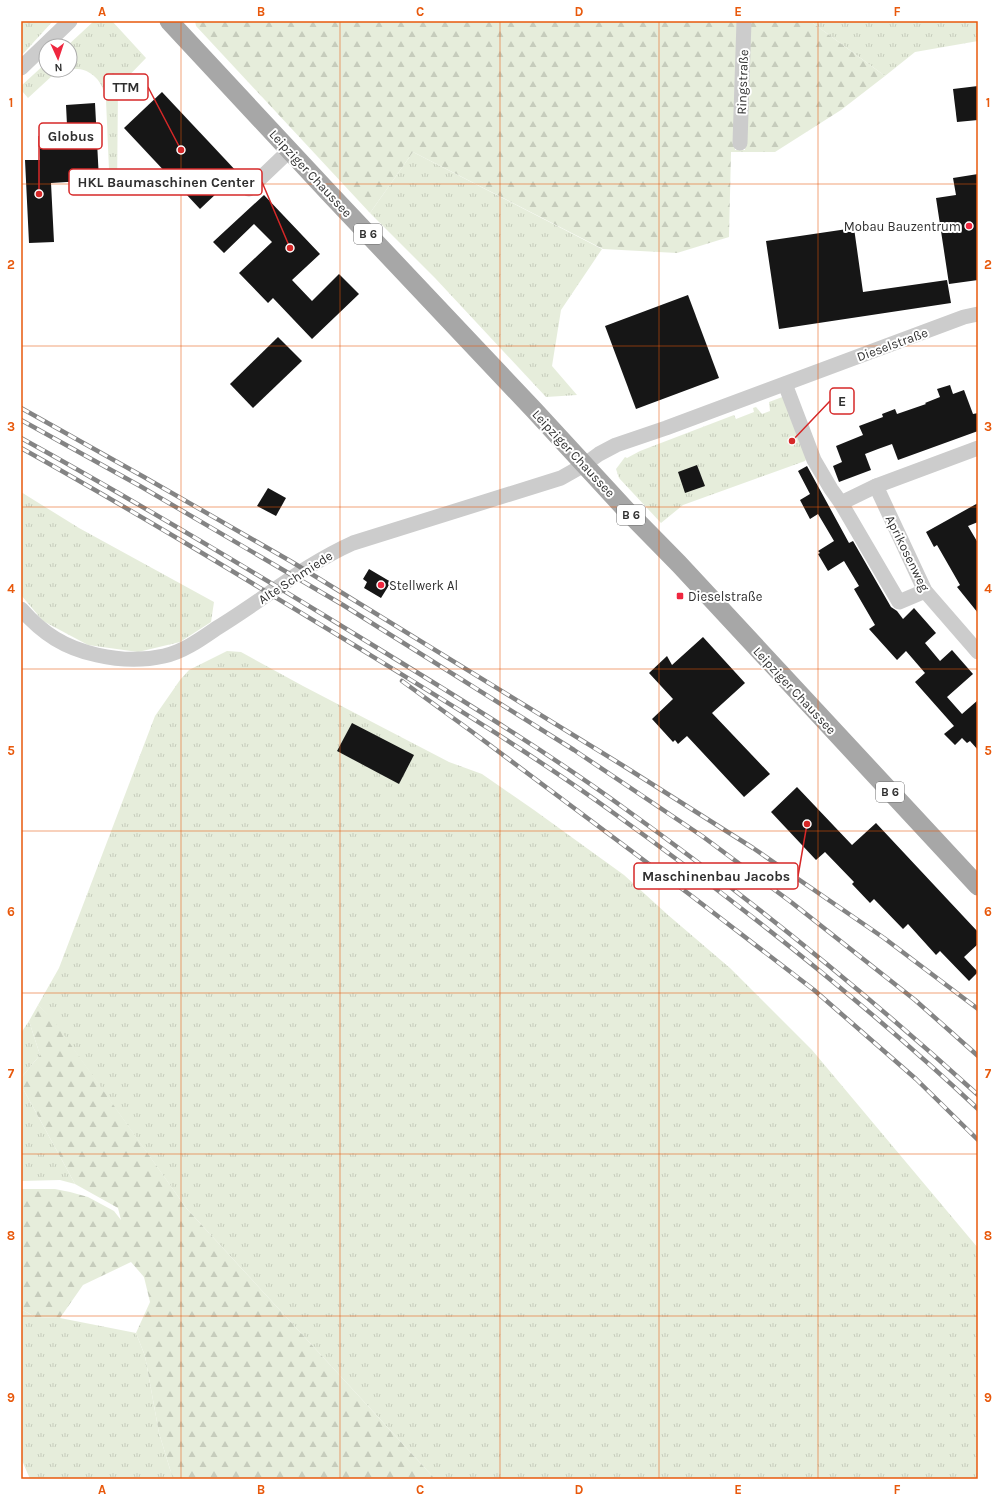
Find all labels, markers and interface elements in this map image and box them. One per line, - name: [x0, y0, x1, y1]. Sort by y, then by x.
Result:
- text: A: [98, 4, 106, 19]
- text: B: [257, 4, 265, 19]
- text: C: [416, 4, 424, 19]
- text: D: [575, 4, 584, 19]
- text: E: [734, 4, 742, 19]
- text: F: [893, 4, 901, 19]
- north arrow: [38, 38, 78, 78]
- street label: Ringstraße: [734, 49, 751, 115]
- text: N: [54, 61, 63, 74]
- callout: TTM: [104, 74, 148, 100]
- text: TTM: [112, 79, 140, 96]
- text: 1: [9, 95, 13, 110]
- text: 1: [986, 95, 990, 110]
- callout: Globus: [39, 123, 102, 149]
- street label: Leipziger Chaussee: [266, 127, 355, 220]
- text: Globus: [48, 128, 94, 145]
- callout: HKL Baumaschinen Center: [69, 169, 262, 195]
- text: HKL Baumaschinen Center: [78, 174, 255, 191]
- place label: Mobau Bauzentrum: [844, 219, 961, 234]
- marker: Mobau Bauzentrum: [964, 221, 974, 231]
- road number: B 6: [354, 224, 382, 244]
- text: 2: [7, 257, 15, 272]
- text: 2: [984, 257, 992, 272]
- street label: Dieselstraße: [855, 325, 930, 364]
- callout: E: [830, 388, 854, 414]
- text: E: [838, 393, 846, 410]
- street label: Leipziger Chaussee: [529, 407, 618, 500]
- text: 3: [7, 419, 15, 434]
- text: 3: [984, 419, 992, 434]
- road number: B 6: [617, 505, 645, 525]
- street label: Aprikosenweg: [883, 513, 933, 594]
- street label: Alte Schmiede: [255, 548, 335, 607]
- place label: Stellwerk Al: [389, 578, 458, 593]
- marker: Stellwerk Al: [376, 580, 386, 590]
- text: 4: [7, 581, 15, 596]
- text: 4: [984, 581, 992, 596]
- place label: Dieselstraße: [688, 589, 763, 604]
- marker: Dieselstraße: [675, 591, 685, 601]
- street label: Leipziger Chaussee: [750, 644, 839, 737]
- text: 5: [7, 743, 15, 758]
- text: 5: [984, 743, 992, 758]
- road number: B 6: [876, 782, 904, 802]
- callout: Maschinenbau Jacobs: [634, 863, 798, 889]
- text: Maschinenbau Jacobs: [642, 868, 790, 885]
- text: 6: [7, 904, 15, 919]
- text: 6: [984, 904, 992, 919]
- text: 7: [8, 1066, 15, 1081]
- text: 7: [985, 1066, 992, 1081]
- text: 8: [7, 1228, 15, 1243]
- text: 8: [984, 1228, 992, 1243]
- text: 9: [7, 1390, 15, 1405]
- text: 9: [984, 1390, 992, 1405]
- text: A: [98, 1482, 106, 1497]
- text: B: [257, 1482, 265, 1497]
- text: C: [416, 1482, 424, 1497]
- text: D: [575, 1482, 584, 1497]
- text: E: [734, 1482, 742, 1497]
- text: F: [893, 1482, 901, 1497]

